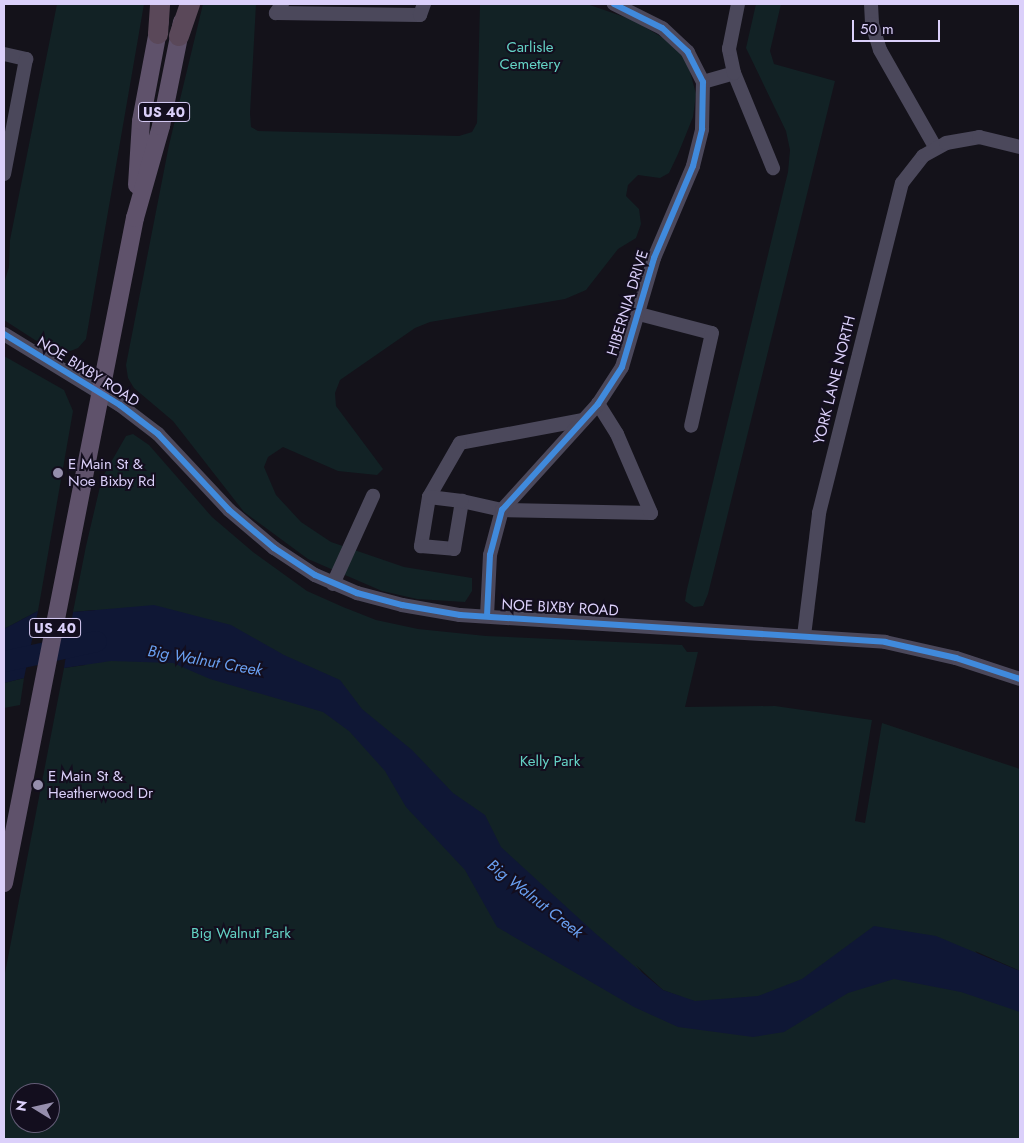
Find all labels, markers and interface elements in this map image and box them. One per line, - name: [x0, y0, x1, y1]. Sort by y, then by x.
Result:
- scale bar: [854, 10, 942, 42]
- text: 50 m: [860, 18, 894, 40]
- park label: Carlisle Cemetery: [500, 38, 560, 73]
- road number: US 40: [138, 100, 190, 124]
- street label: HIBERNIA DRIVE: [603, 248, 653, 358]
- street label: YORK LANE NORTH: [810, 314, 860, 446]
- street label: NOE BIXBY ROAD: [33, 333, 143, 411]
- place label: E Main St & Noe Bixby Rd: [68, 455, 155, 490]
- marker: E Main St & Noe Bixby Rd: [52, 467, 64, 479]
- street label: NOE BIXBY ROAD: [501, 596, 619, 620]
- road number: US 40: [29, 616, 81, 640]
- water label: Big Walnut Creek: [146, 641, 264, 681]
- park label: Kelly Park: [520, 753, 580, 771]
- place label: E Main St & Heatherwood Dr: [48, 767, 153, 802]
- marker: E Main St & Heatherwood Dr: [32, 779, 44, 791]
- water label: Big Walnut Creek: [483, 856, 587, 942]
- park label: Big Walnut Park: [191, 925, 291, 943]
- north arrow: [10, 1083, 60, 1133]
- text: N: [10, 1099, 32, 1113]

